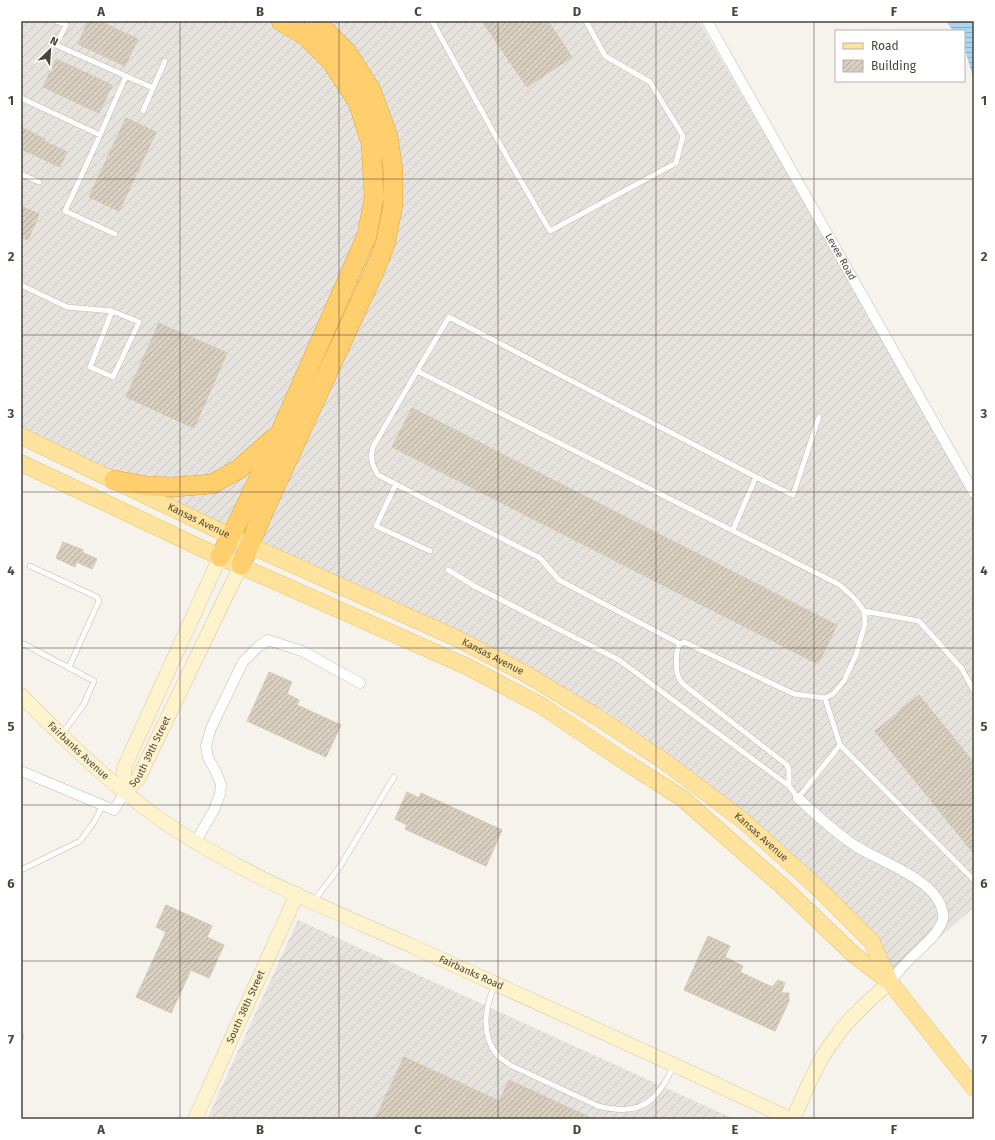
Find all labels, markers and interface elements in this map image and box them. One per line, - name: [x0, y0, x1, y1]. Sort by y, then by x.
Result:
- text: A: [96, 4, 105, 19]
- text: B: [256, 4, 264, 19]
- text: C: [414, 4, 422, 19]
- text: D: [573, 4, 582, 19]
- text: E: [732, 4, 739, 19]
- text: F: [891, 4, 898, 19]
- north arrow: [30, 30, 70, 70]
- legend: [835, 30, 965, 82]
- text: N: [48, 34, 60, 49]
- text: Road: [871, 39, 899, 53]
- text: Building: [871, 59, 917, 73]
- text: 1: [8, 93, 14, 108]
- text: 1: [981, 93, 987, 108]
- street label: Levee Road: [822, 231, 858, 282]
- text: 2: [8, 249, 15, 264]
- text: 2: [981, 249, 988, 264]
- text: 3: [7, 406, 15, 421]
- text: 3: [980, 406, 988, 421]
- street label: Kansas Avenue: [166, 501, 232, 541]
- text: 4: [7, 563, 15, 578]
- text: 4: [980, 563, 988, 578]
- street label: Kansas Avenue: [460, 636, 526, 678]
- street label: South 39th Street: [127, 714, 173, 790]
- text: 5: [8, 719, 15, 734]
- street label: Fairbanks Avenue: [45, 719, 111, 782]
- text: 5: [981, 719, 988, 734]
- street label: Kansas Avenue: [732, 810, 790, 864]
- text: 6: [7, 876, 15, 891]
- text: 6: [980, 876, 988, 891]
- street label: Fairbanks Road: [437, 953, 505, 992]
- street label: South 38th Street: [224, 968, 268, 1045]
- text: 7: [8, 1032, 14, 1047]
- text: 7: [981, 1032, 987, 1047]
- text: A: [96, 1122, 105, 1137]
- text: B: [256, 1122, 264, 1137]
- text: C: [414, 1122, 422, 1137]
- text: D: [573, 1122, 582, 1137]
- text: E: [732, 1122, 739, 1137]
- text: F: [891, 1122, 898, 1137]

